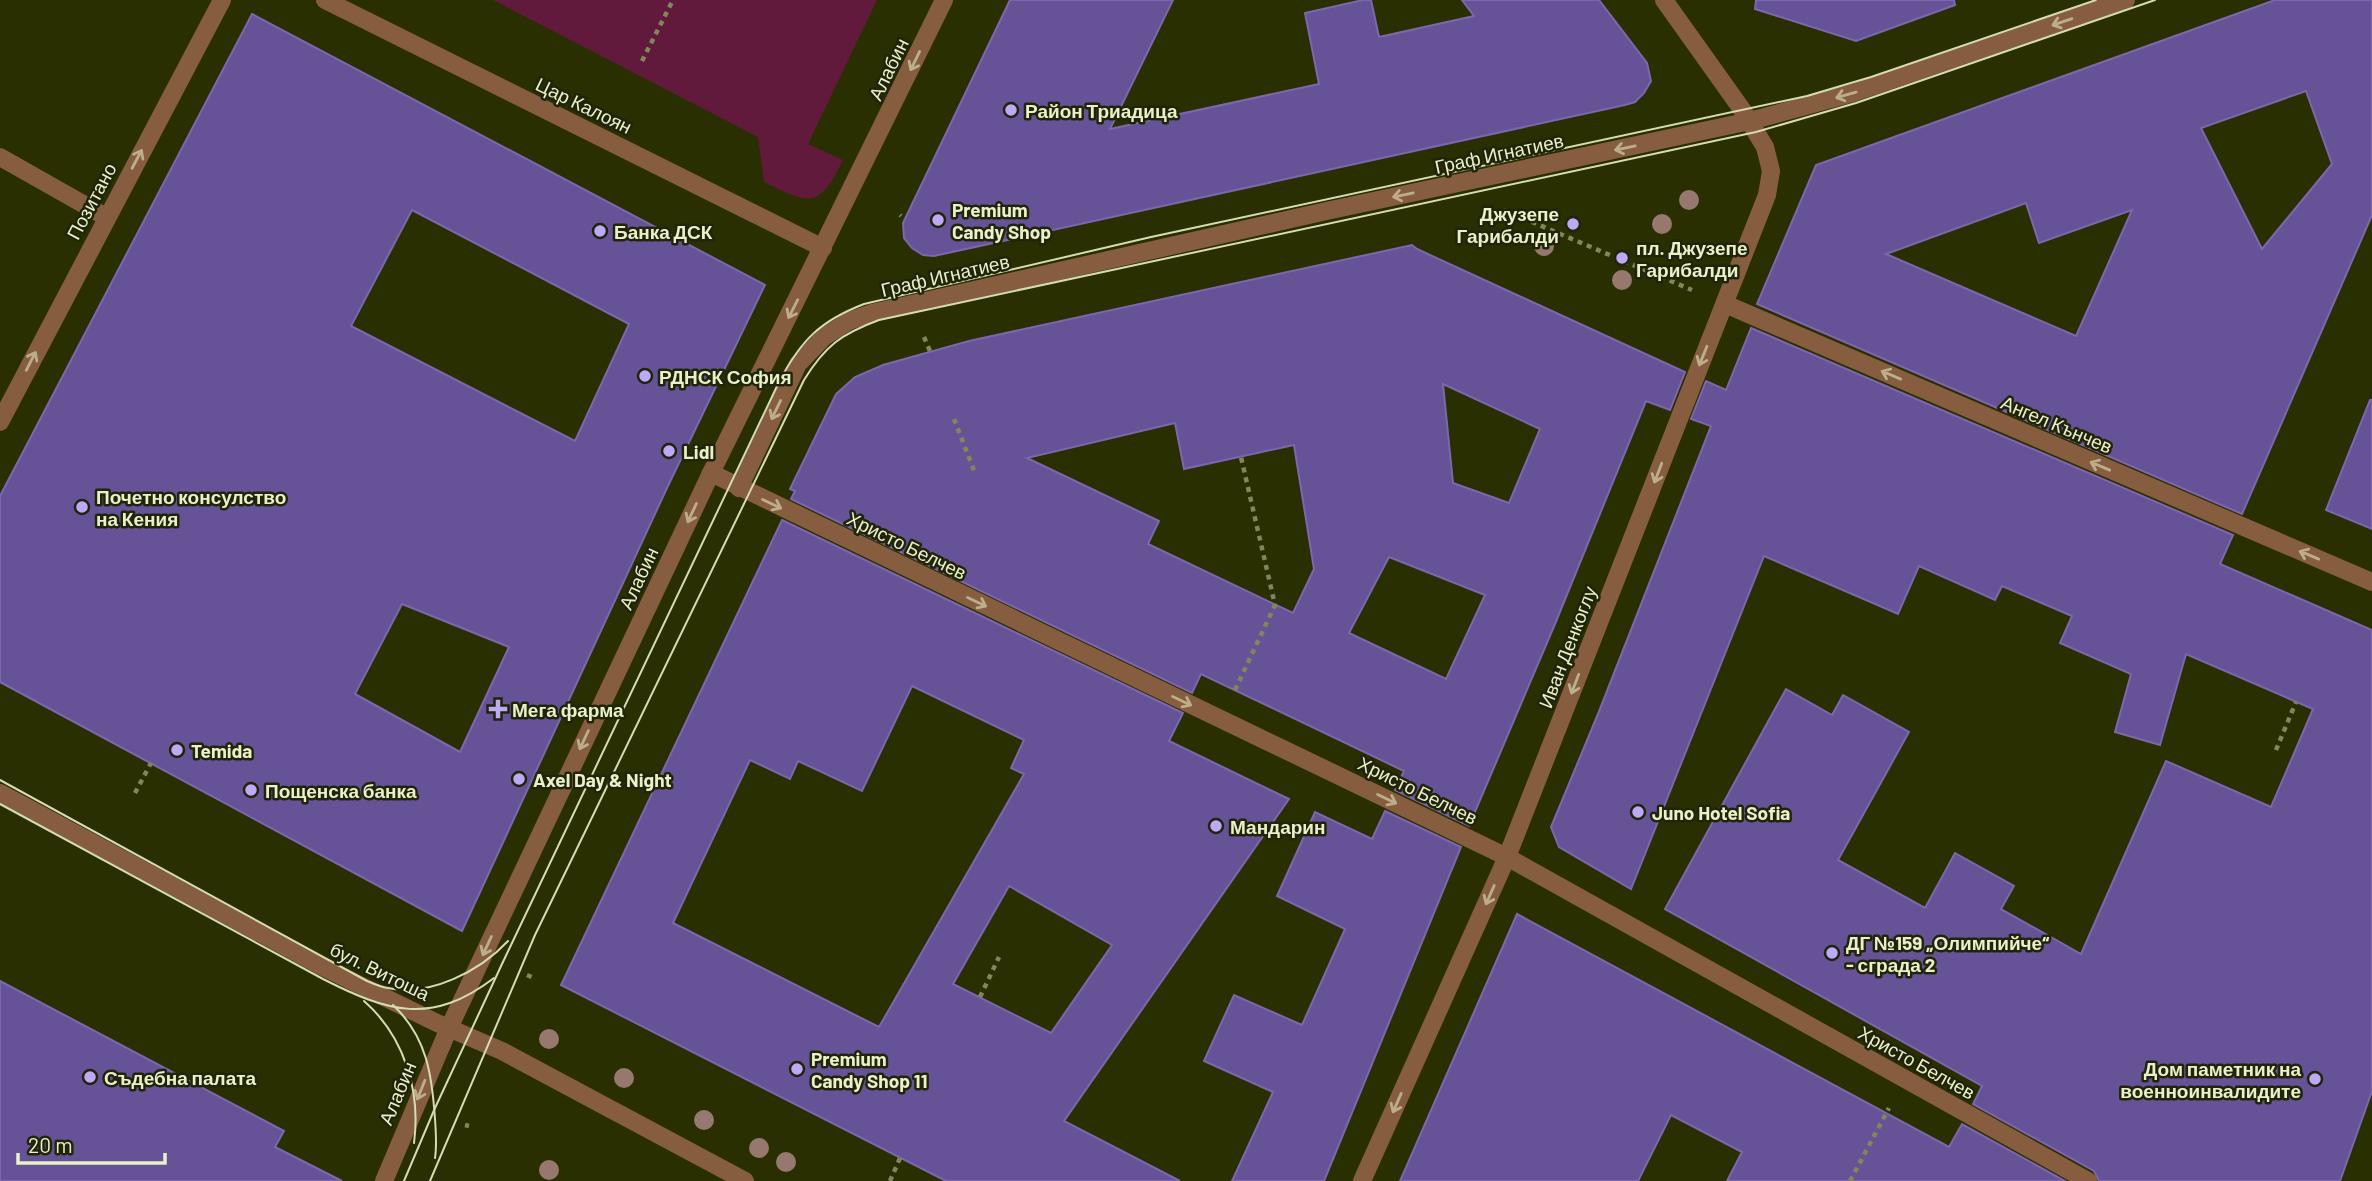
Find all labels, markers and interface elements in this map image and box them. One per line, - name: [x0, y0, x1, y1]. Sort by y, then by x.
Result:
- one-way arrow: [2051, 17, 2073, 29]
- street label: Алабин: [863, 34, 913, 104]
- one-way arrow: [907, 50, 921, 71]
- street label: Цар Калоян: [532, 72, 636, 138]
- one-way arrow: [1835, 89, 1858, 102]
- place label: Район Триадица: [1025, 99, 1178, 122]
- marker: Район Триадица: [1003, 102, 1019, 118]
- street label: Граф Игнатиев: [1433, 128, 1565, 178]
- one-way arrow: [1614, 141, 1637, 155]
- one-way arrow: [130, 150, 144, 170]
- street label: Позитано: [61, 159, 121, 243]
- one-way arrow: [1392, 188, 1415, 202]
- place label: Premium Candy Shop: [952, 198, 1051, 243]
- place label: Джузепе Гарибалди: [1457, 202, 1559, 247]
- marker: Premium Candy Shop: [930, 212, 946, 228]
- marker: Джузепе Гарибалди: [1565, 216, 1581, 232]
- place label: Банка ДСК: [614, 220, 713, 243]
- marker: Банка ДСК: [592, 223, 608, 239]
- place label: пл. Джузепе Гарибалди: [1636, 236, 1748, 281]
- street label: Граф Игнатиев: [879, 249, 1011, 301]
- marker: пл. Джузепе Гарибалди: [1614, 250, 1630, 266]
- one-way arrow: [786, 298, 799, 319]
- one-way arrow: [1696, 345, 1709, 366]
- one-way arrow: [25, 351, 39, 372]
- place label: РДНСК София: [659, 365, 792, 388]
- marker: РДНСК София: [637, 368, 653, 384]
- one-way arrow: [1881, 368, 1903, 381]
- street label: Ангел Кънчев: [1998, 390, 2116, 458]
- one-way arrow: [769, 399, 783, 420]
- place label: Lidl: [683, 440, 714, 463]
- marker: Lidl: [661, 443, 677, 459]
- one-way arrow: [2090, 458, 2112, 471]
- one-way arrow: [1650, 461, 1663, 483]
- place label: Почетно консулство на Кения: [96, 485, 286, 530]
- one-way arrow: [761, 497, 782, 511]
- marker: Почетно консулство на Кения: [74, 499, 90, 515]
- one-way arrow: [685, 502, 698, 523]
- street label: Христо Белчев: [844, 506, 970, 584]
- street label: Алабин: [614, 543, 662, 613]
- one-way arrow: [2299, 548, 2321, 561]
- street label: Иван Денкоглу: [1533, 582, 1601, 711]
- one-way arrow: [966, 595, 987, 609]
- one-way arrow: [1567, 673, 1580, 695]
- one-way arrow: [1171, 694, 1192, 708]
- place label: Мега фарма: [512, 698, 624, 721]
- marker: Мега фарма: [490, 701, 506, 717]
- one-way arrow: [577, 730, 590, 751]
- place label: Temida: [191, 739, 252, 762]
- marker: Temida: [169, 742, 185, 758]
- street label: Христо Белчев: [1355, 751, 1481, 829]
- place label: Axel Day & Night: [533, 768, 672, 791]
- marker: Axel Day & Night: [511, 771, 527, 787]
- place label: Пощенска банка: [265, 779, 417, 802]
- marker: Пощенска банка: [243, 782, 259, 798]
- one-way arrow: [1376, 793, 1397, 806]
- place label: Juno Hotel Sofia: [1652, 801, 1790, 824]
- marker: Juno Hotel Sofia: [1630, 804, 1646, 820]
- place label: Мандарин: [1230, 815, 1326, 838]
- marker: Мандарин: [1208, 818, 1224, 834]
- one-way arrow: [1483, 884, 1496, 906]
- place label: ДГ №159 „Олимпийче“ - сграда 2: [1846, 931, 2049, 976]
- one-way arrow: [480, 935, 493, 956]
- street label: бул. Витоша: [326, 937, 434, 1005]
- marker: ДГ №159 „Олимпийче“ - сграда 2: [1824, 945, 1840, 961]
- street label: Христо Белчев: [1855, 1020, 1979, 1104]
- place label: Premium Candy Shop 11: [811, 1047, 927, 1092]
- place label: Дом паметник на военноинвалидите: [2120, 1057, 2301, 1102]
- street label: Алабин: [373, 1058, 421, 1128]
- marker: Premium Candy Shop 11: [789, 1061, 805, 1077]
- place label: Съдебна палата: [104, 1066, 257, 1089]
- marker: Съдебна палата: [82, 1069, 98, 1085]
- marker: Дом паметник на военноинвалидите: [2307, 1071, 2323, 1087]
- one-way arrow: [414, 1079, 427, 1101]
- one-way arrow: [1390, 1092, 1403, 1113]
- scale bar: [18, 1122, 164, 1166]
- text: 20 m: [28, 1132, 73, 1157]

